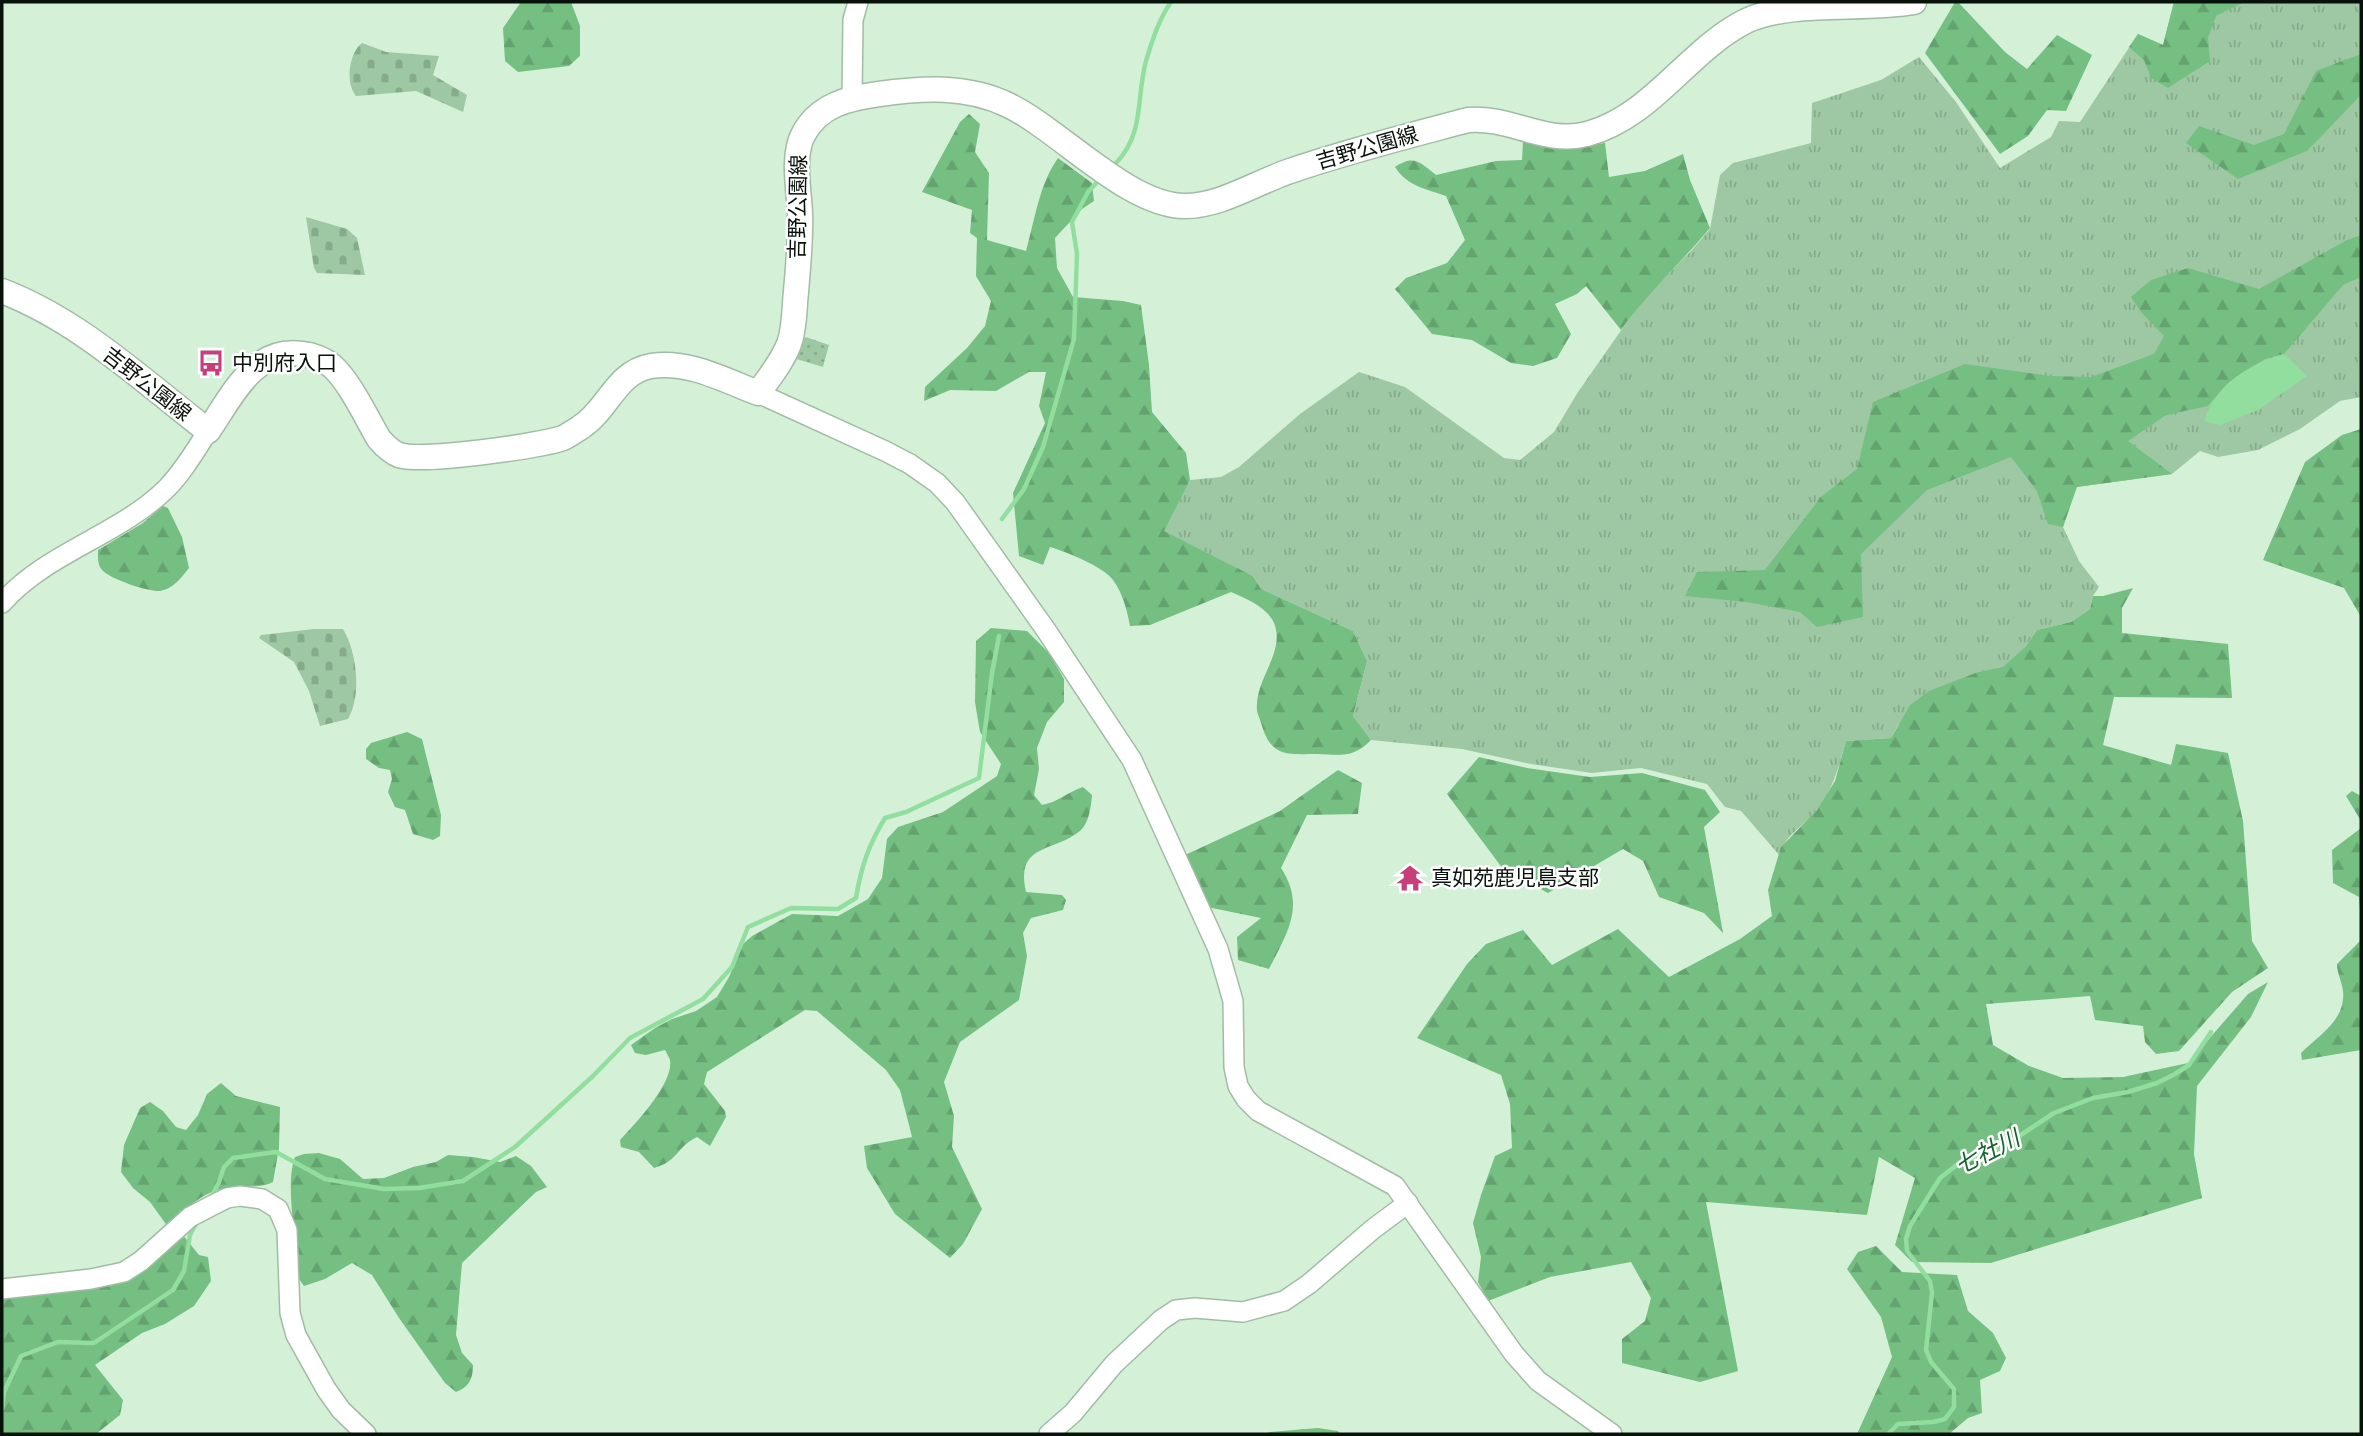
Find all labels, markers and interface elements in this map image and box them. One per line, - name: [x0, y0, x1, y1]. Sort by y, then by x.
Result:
- street label: 吉野公園線: [1313, 121, 1421, 174]
- street label: 吉野公園線: [784, 154, 811, 260]
- street label: 吉野公園線: [98, 341, 196, 426]
- bus stop icon: 中別府入口: [196, 348, 226, 378]
- place label: 中別府入口: [232, 350, 337, 375]
- temple icon: 真如苑鹿児島支部: [1395, 863, 1425, 893]
- place label: 真如苑鹿児島支部: [1431, 865, 1599, 890]
- water label: 七社川: [1950, 1123, 2027, 1180]

